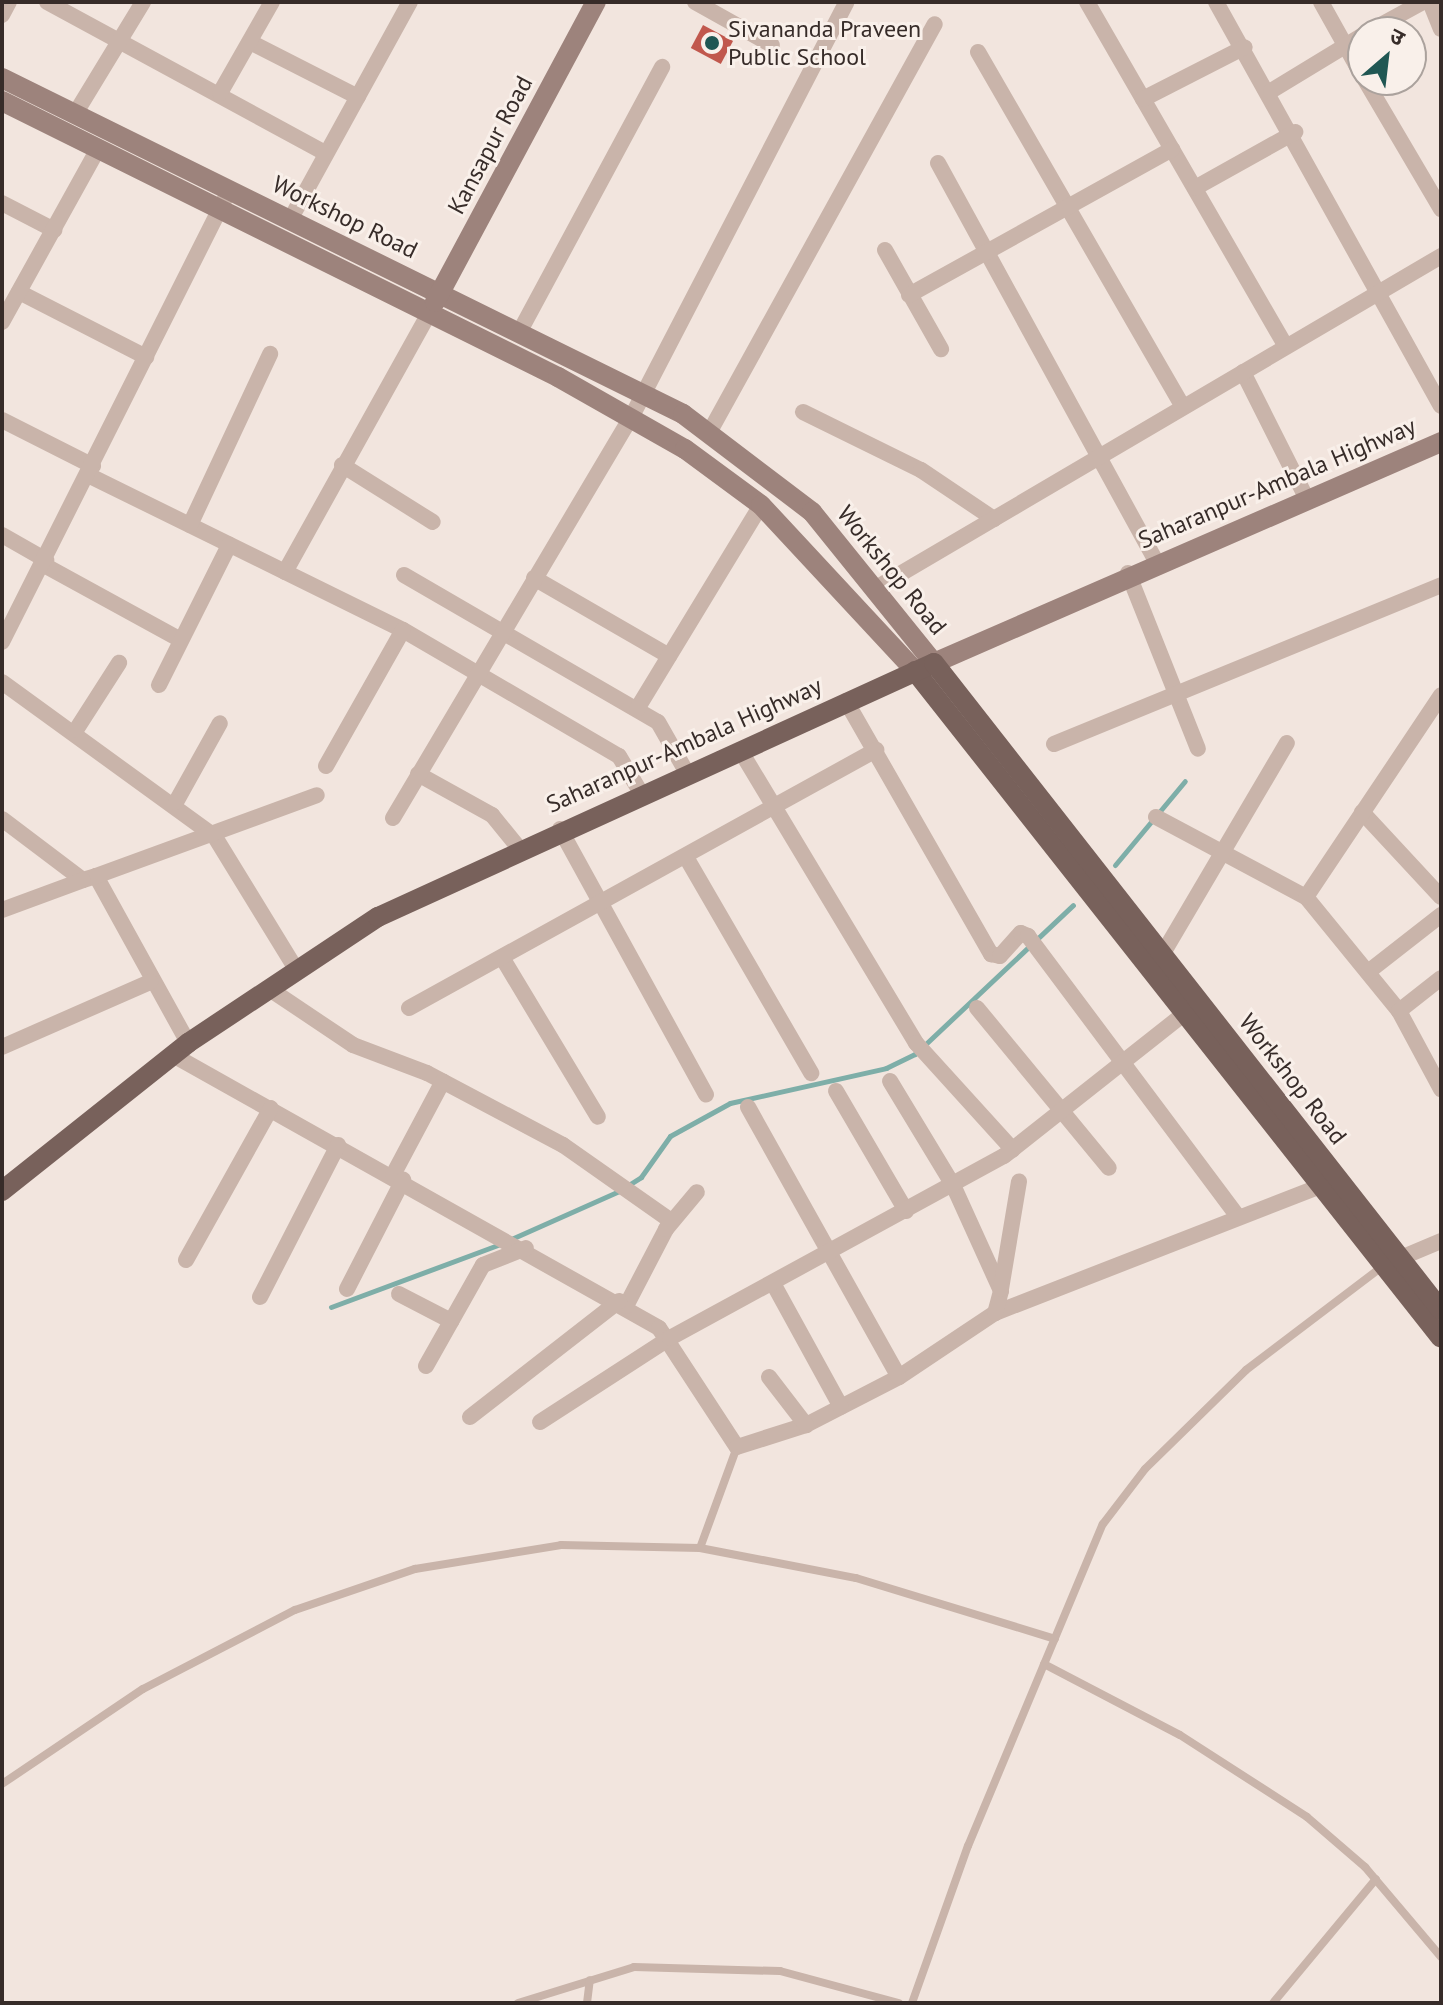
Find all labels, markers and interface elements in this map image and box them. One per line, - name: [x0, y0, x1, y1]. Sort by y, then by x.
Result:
- place label: Sivananda Praveen Public School: [728, 15, 921, 71]
- north arrow: [1347, 16, 1427, 96]
- text: उ: [1385, 21, 1410, 52]
- marker: Sivananda Praveen Public School: [703, 34, 721, 52]
- street label: Kansapur Road: [442, 71, 538, 219]
- street label: Workshop Road: [268, 169, 422, 265]
- street label: Saharanpur-Ambala Highway: [1134, 411, 1420, 555]
- street label: Workshop Road: [831, 500, 953, 640]
- street label: Saharanpur-Ambala Highway: [542, 671, 826, 819]
- street label: Workshop Road: [1233, 1008, 1353, 1150]

